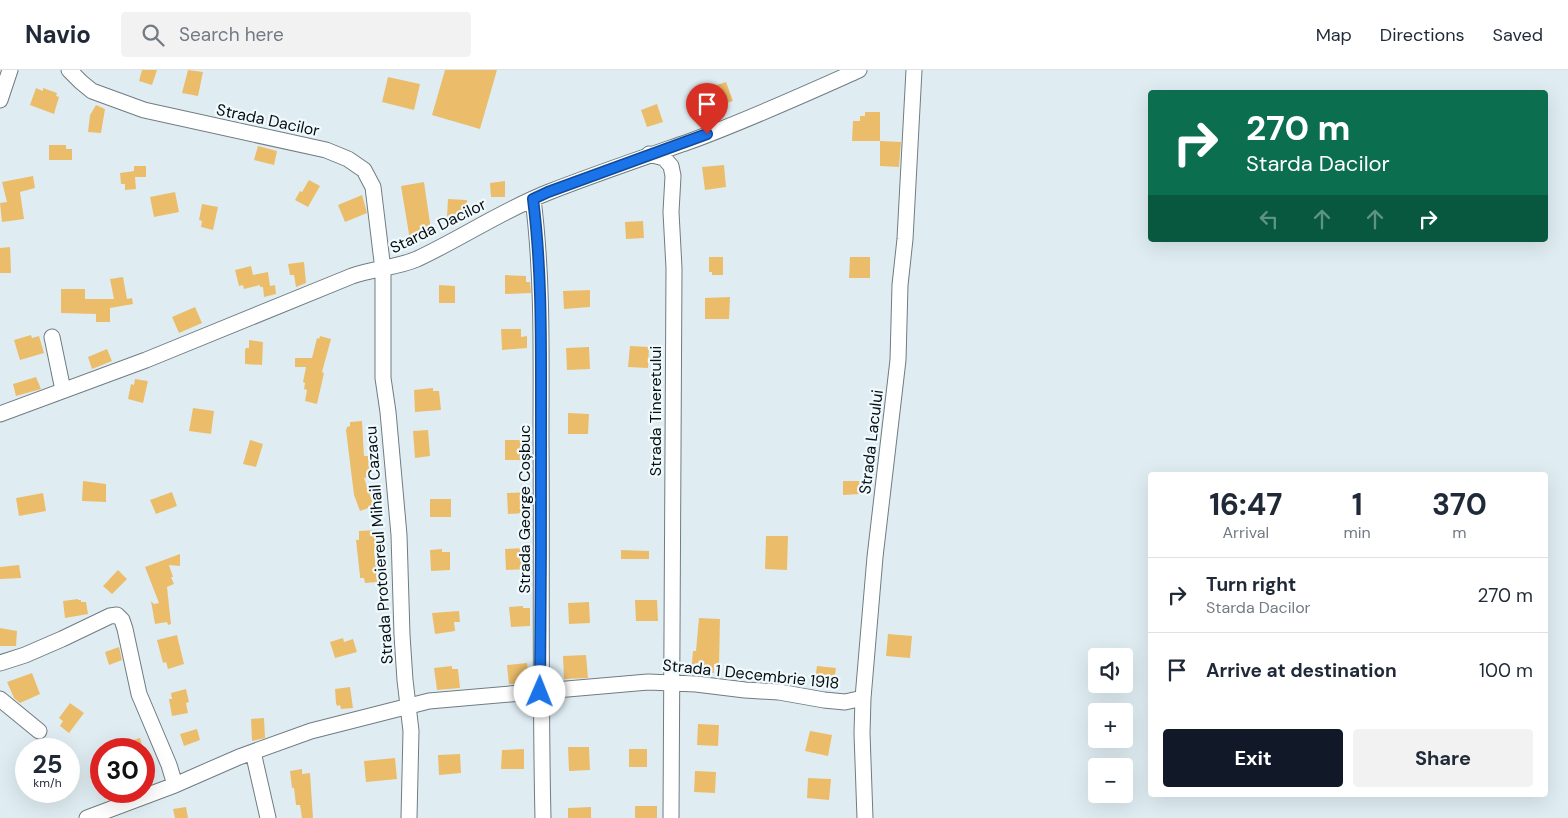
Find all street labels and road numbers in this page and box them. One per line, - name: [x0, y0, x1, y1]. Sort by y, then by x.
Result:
- street label: Strada Dacilor: [215, 99, 322, 141]
- street label: Starda Dacilor: [386, 194, 490, 258]
- street label: Strada Tineretului: [645, 346, 666, 476]
- street label: Strada Lacului: [854, 389, 888, 495]
- street label: Strada Protoiereul Mihail Cazacu: [360, 425, 398, 665]
- street label: Strada George Coșbuc: [514, 425, 535, 593]
- street label: Strada 1 Decembrie 1918: [662, 654, 840, 694]

